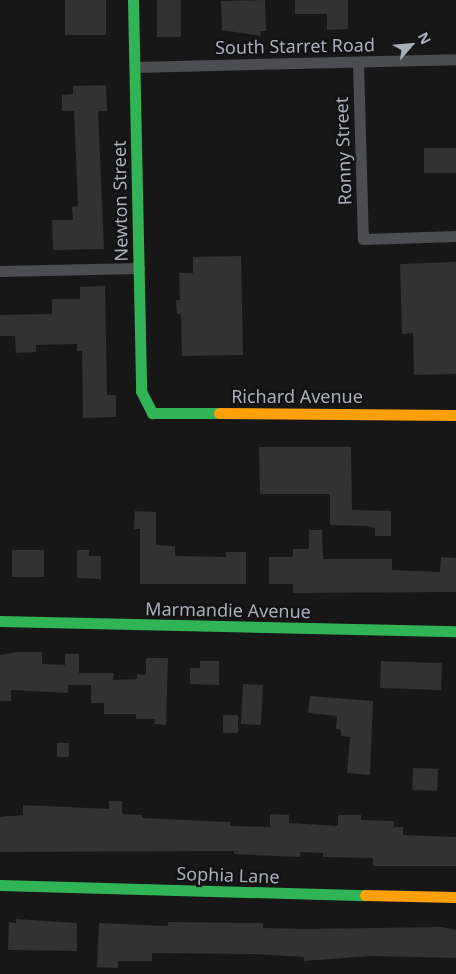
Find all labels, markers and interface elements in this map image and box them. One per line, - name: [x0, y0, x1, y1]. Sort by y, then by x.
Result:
- north arrow: [386, 20, 436, 70]
- text: N: [414, 29, 436, 47]
- street label: South Starret Road: [215, 34, 375, 58]
- street label: Ronny Street: [330, 96, 356, 206]
- street label: Newton Street: [108, 140, 132, 262]
- street label: Richard Avenue: [231, 385, 363, 407]
- street label: Marmandie Avenue: [145, 598, 311, 622]
- street label: Sophia Lane: [176, 862, 280, 888]

